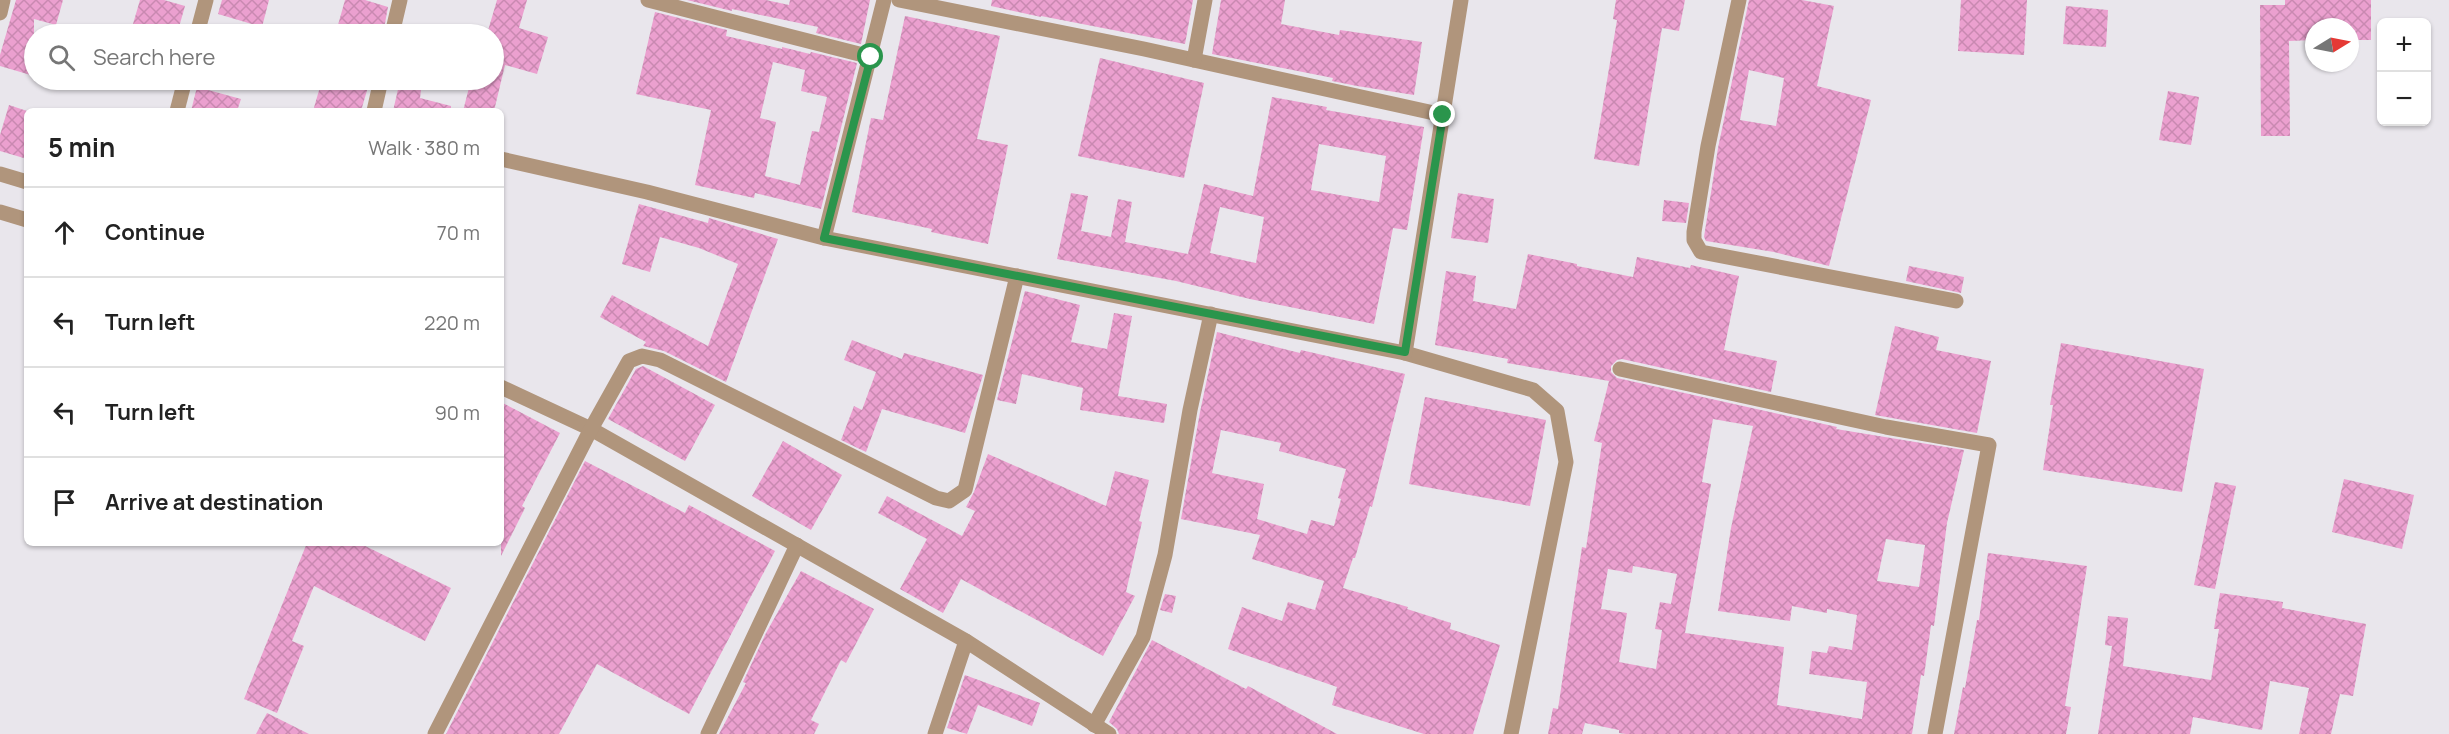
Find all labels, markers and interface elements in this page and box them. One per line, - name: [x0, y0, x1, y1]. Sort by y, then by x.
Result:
- north arrow: [2305, 18, 2359, 72]
- map controls: [2377, 18, 2431, 126]
- button: +: [2377, 18, 2431, 72]
- search box: [24, 24, 504, 90]
- icon: search: [45, 41, 78, 74]
- text: Search here: [93, 42, 215, 72]
- route start: [857, 43, 883, 69]
- button: −: [2377, 72, 2431, 126]
- route end: [1429, 101, 1455, 127]
- text: 5 min: [48, 129, 115, 165]
- text: Walk · 380 m: [368, 134, 480, 161]
- icon: ahead: [48, 216, 81, 249]
- text: Continue: [105, 217, 205, 247]
- text: 70 m: [437, 219, 480, 246]
- icon: left: [48, 306, 81, 339]
- text: Turn left: [105, 307, 195, 337]
- text: 220 m: [424, 309, 480, 336]
- icon: left: [48, 396, 81, 429]
- text: Turn left: [105, 397, 195, 427]
- text: 90 m: [434, 399, 480, 426]
- icon: arrive: [48, 486, 81, 519]
- text: Arrive at destination: [105, 487, 323, 517]

